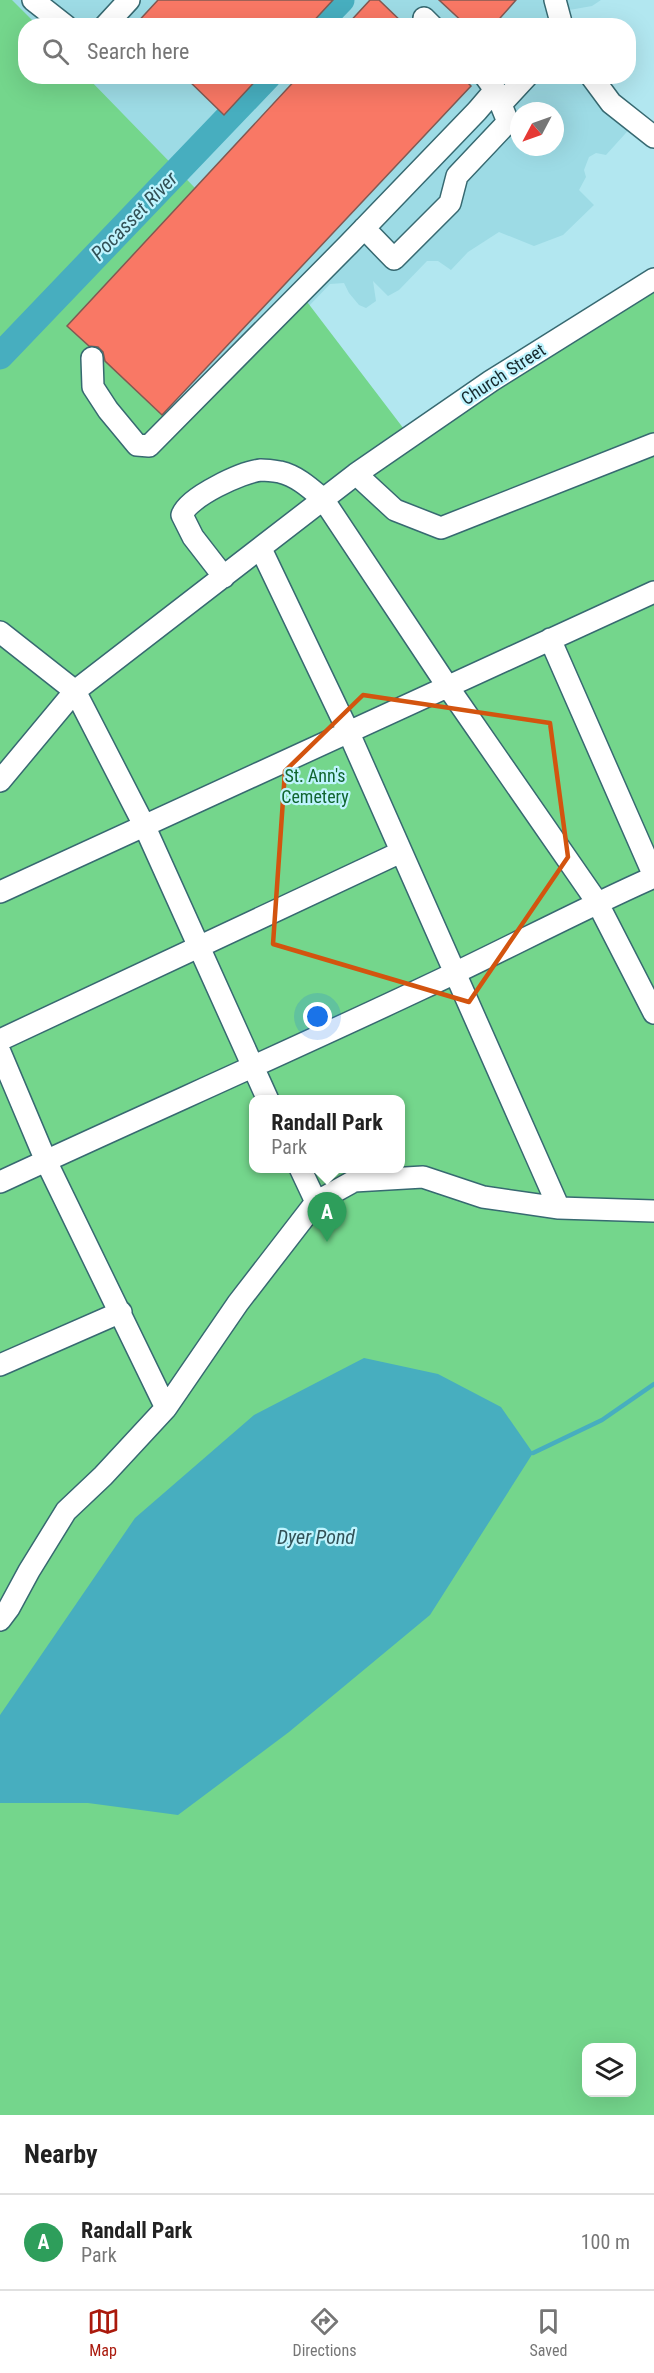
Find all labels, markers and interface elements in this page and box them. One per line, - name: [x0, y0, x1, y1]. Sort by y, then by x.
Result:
- search box: [18, 18, 636, 84]
- icon: search: [39, 35, 72, 68]
- text: Search here: [87, 39, 189, 64]
- north arrow: [510, 102, 564, 156]
- water label: Pocasset River: [86, 166, 183, 265]
- street label: Church Street: [457, 339, 549, 409]
- park label: St. Ann's Cemetery: [281, 765, 349, 807]
- your location: [303, 1002, 332, 1031]
- popup: [249, 1095, 405, 1173]
- text: Randall Park: [271, 1110, 383, 1135]
- text: Park: [271, 1135, 307, 1159]
- pin: A: [308, 1192, 346, 1242]
- water label: Dyer Pond: [277, 1525, 355, 1549]
- map controls: [582, 2043, 636, 2097]
- button: layers: [582, 2043, 636, 2097]
- text: Nearby: [24, 2139, 98, 2169]
- text: Randall Park: [81, 2218, 192, 2243]
- text: A: [38, 2230, 49, 2254]
- text: 100 m: [581, 2230, 630, 2254]
- text: Park: [81, 2243, 117, 2267]
- tab: Map: [87, 2305, 120, 2360]
- tab: Directions: [293, 2305, 356, 2360]
- tab: Saved: [529, 2305, 567, 2360]

